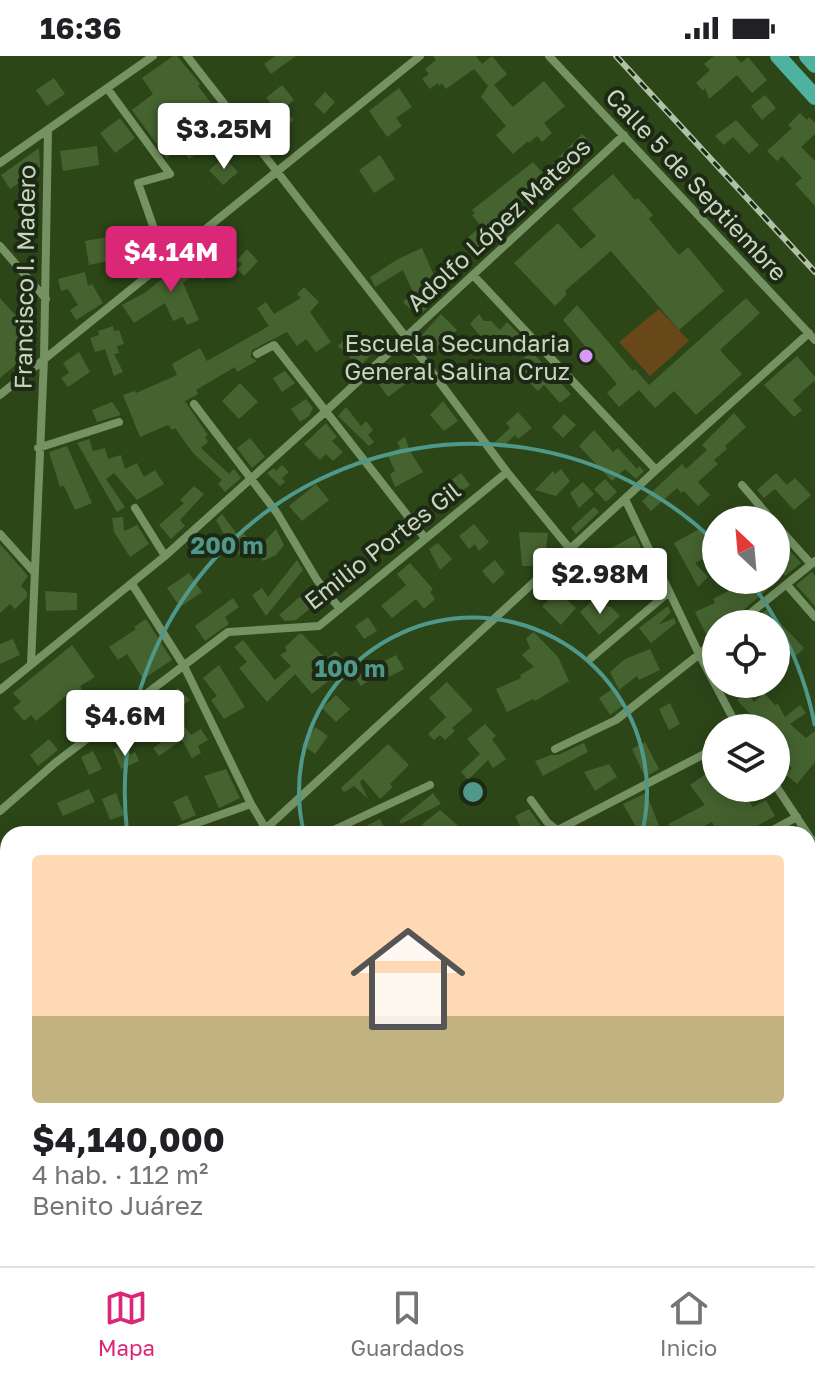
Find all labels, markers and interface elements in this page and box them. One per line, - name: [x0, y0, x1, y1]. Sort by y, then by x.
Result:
- text: 16:36: [40, 10, 121, 46]
- street label: Calle 5 de Septiembre: [600, 82, 794, 286]
- pin: $3.25M: [159, 103, 289, 171]
- text: $3.25M: [176, 113, 272, 144]
- street label: Adolfo López Mateos: [400, 131, 596, 317]
- street label: Francisco I. Madero: [8, 164, 40, 390]
- pin: $4.14M: [106, 226, 236, 294]
- text: $4.14M: [124, 236, 218, 267]
- place label: Escuela Secundaria General Salina Cruz: [344, 328, 570, 385]
- marker: Escuela Secundaria General Salina Cruz: [577, 347, 595, 365]
- street label: Emilio Portes Gil: [298, 475, 466, 615]
- north arrow: [702, 506, 790, 594]
- map controls: [702, 506, 790, 802]
- text: 200 m: [191, 530, 263, 559]
- pin: $2.98M: [535, 548, 665, 616]
- text: $2.98M: [551, 558, 649, 589]
- button: locate: [702, 610, 790, 698]
- text: 100 m: [315, 653, 385, 682]
- pin: $4.6M: [69, 690, 181, 758]
- text: $4.6M: [84, 700, 166, 731]
- button: layers: [702, 714, 790, 802]
- centre of rings: [459, 778, 487, 806]
- icon: home: [336, 907, 480, 1051]
- text: $4,140,000: [32, 1119, 225, 1159]
- text: 4 hab. · 112 m²: [32, 1159, 208, 1190]
- text: Benito Juárez: [32, 1190, 203, 1221]
- tab: Mapa: [98, 1286, 155, 1361]
- tab: Guardados: [350, 1286, 464, 1361]
- tab: Inicio: [660, 1286, 717, 1361]

